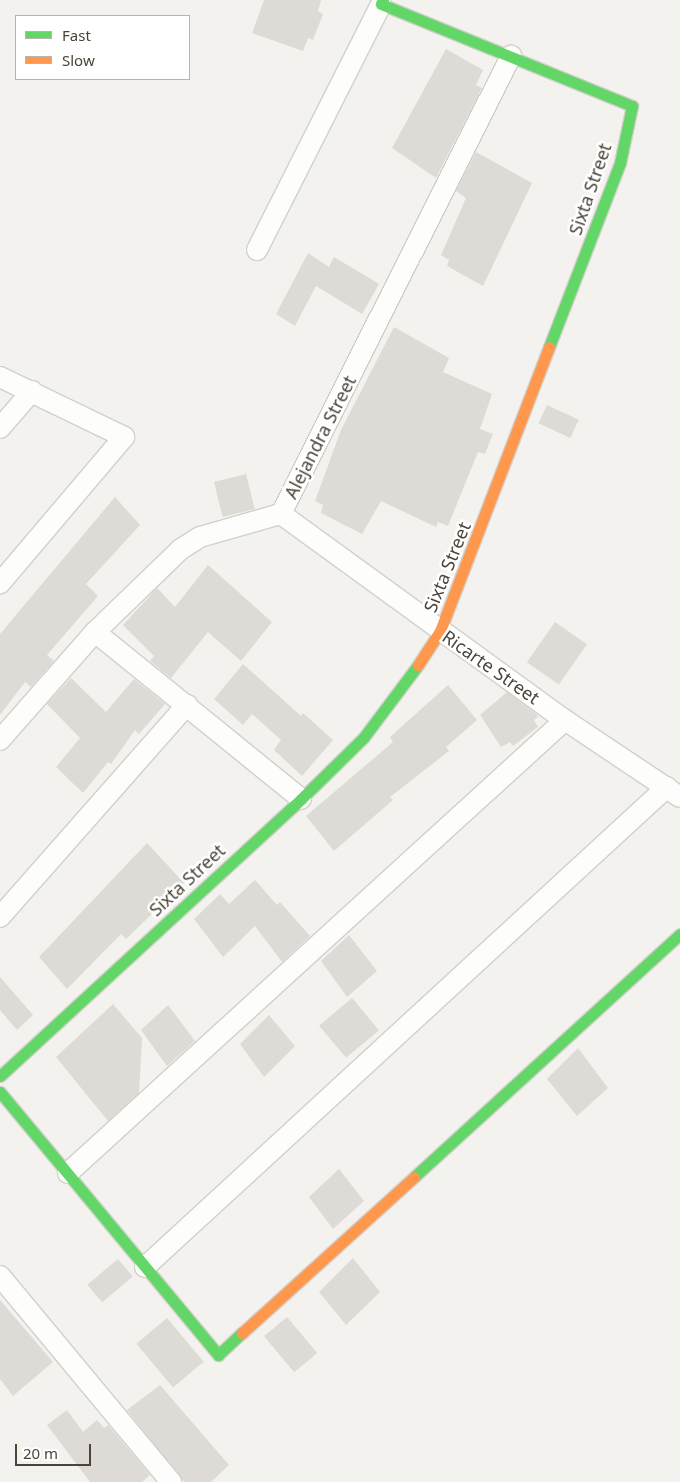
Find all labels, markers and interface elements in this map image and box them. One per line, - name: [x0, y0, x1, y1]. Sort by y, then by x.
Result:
- legend: [15, 15, 190, 80]
- text: Fast: [62, 25, 91, 45]
- text: Slow: [62, 50, 95, 70]
- street label: Sixta Street: [564, 140, 616, 238]
- street label: Alejandra Street: [280, 372, 360, 502]
- street label: Sixta Street: [419, 519, 475, 615]
- street label: Ricarte Street: [438, 626, 544, 708]
- street label: Sixta Street: [145, 840, 229, 920]
- scale bar: [18, 1434, 94, 1466]
- text: 20 m: [23, 1443, 58, 1463]

